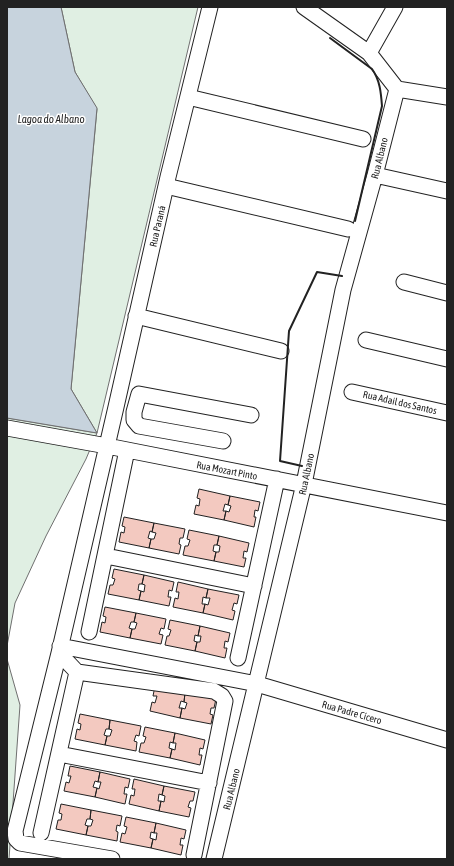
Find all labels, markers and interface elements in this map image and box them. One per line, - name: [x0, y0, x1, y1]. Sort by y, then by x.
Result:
- water label: Lagoa do Albano: [17, 113, 85, 125]
- street label: Rua Albano: [369, 136, 390, 180]
- street label: Rua Paraná: [147, 204, 168, 248]
- street label: Rua Adail dos Santos: [362, 389, 438, 416]
- street label: Rua Albano: [297, 452, 316, 496]
- street label: Rua Mozart Pinto: [196, 459, 259, 482]
- street label: Rua Padre Cícero: [321, 699, 383, 726]
- street label: Rua Albano: [221, 767, 242, 811]

